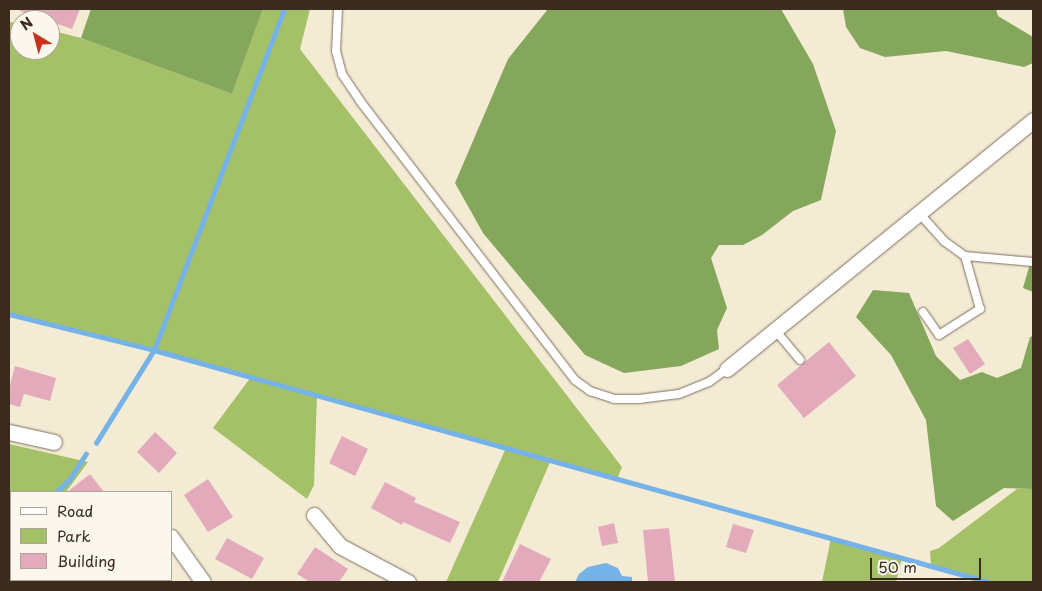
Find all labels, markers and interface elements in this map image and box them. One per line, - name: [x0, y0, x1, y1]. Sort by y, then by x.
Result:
- north arrow: [10, 10, 60, 60]
- text: N: [16, 12, 37, 35]
- legend: [10, 491, 172, 581]
- text: Road: [57, 499, 93, 522]
- text: Park: [57, 524, 91, 547]
- scale bar: [872, 548, 983, 580]
- text: Building: [57, 549, 116, 572]
- text: 50 m: [878, 555, 917, 578]

